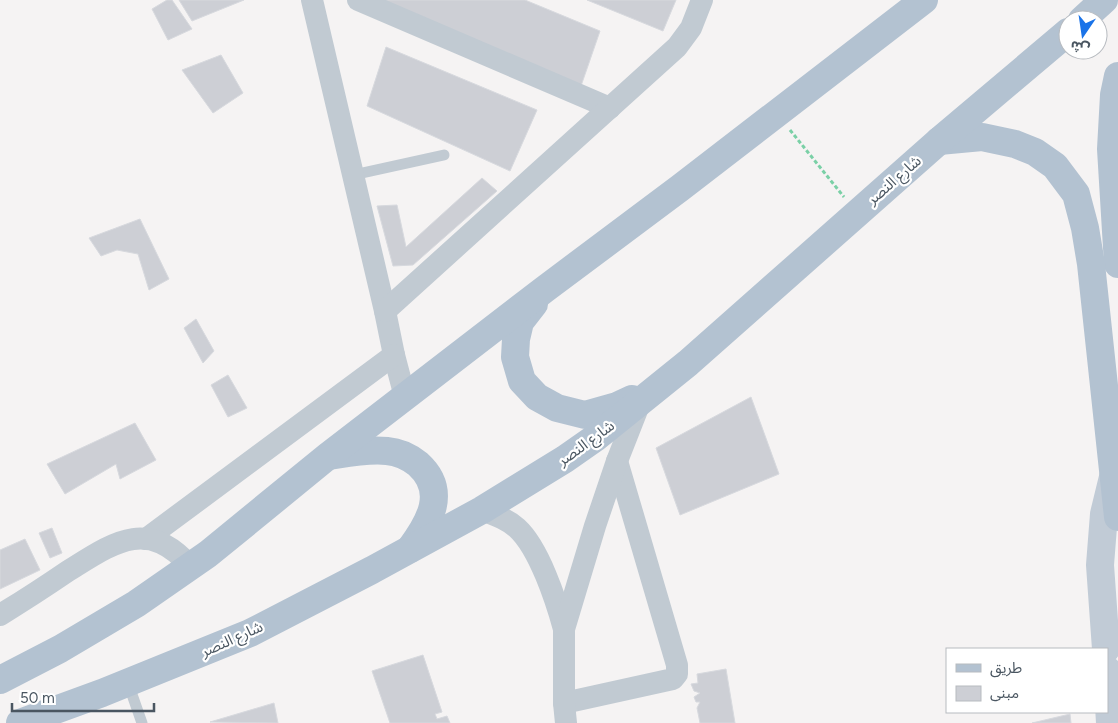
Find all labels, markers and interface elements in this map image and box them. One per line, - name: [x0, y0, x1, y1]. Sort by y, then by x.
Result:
- north arrow: [1058, 10, 1108, 60]
- text: ش: [1069, 37, 1091, 58]
- street label: شارع النصر: [863, 151, 927, 211]
- street label: شارع النصر: [553, 416, 620, 473]
- street label: شارع النصر: [197, 617, 267, 664]
- legend: [946, 648, 1108, 713]
- text: طريق: [990, 659, 1022, 678]
- scale bar: [12, 680, 155, 712]
- text: مبنى: [990, 684, 1019, 702]
- text: 50 m: [20, 689, 55, 707]

